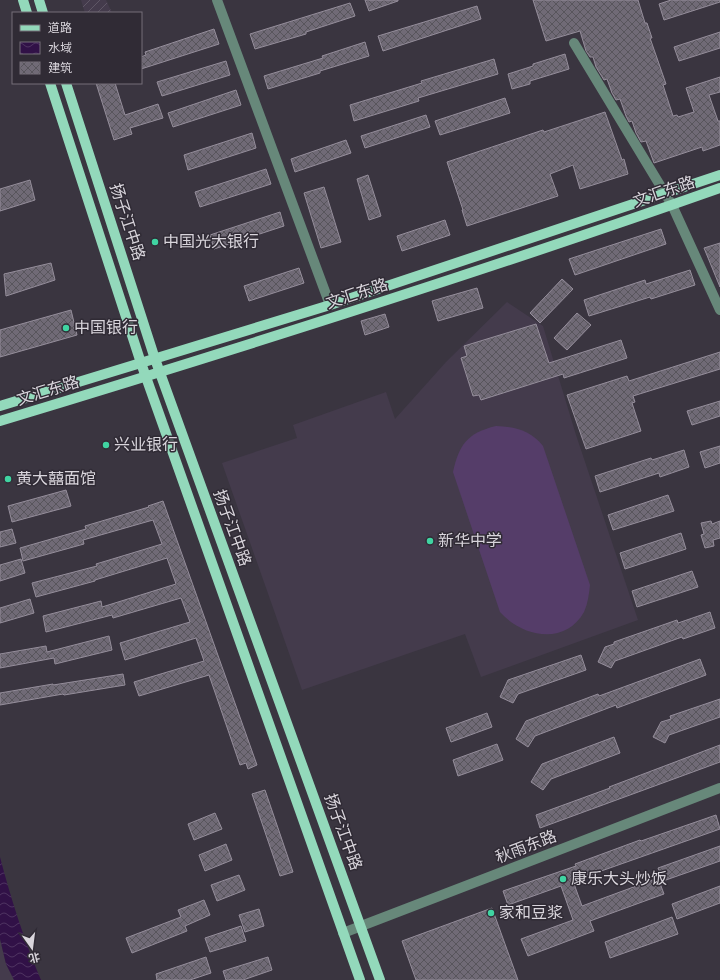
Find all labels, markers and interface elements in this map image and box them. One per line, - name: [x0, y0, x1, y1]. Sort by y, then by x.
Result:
- legend: [12, 12, 142, 84]
- text: 道路: [48, 21, 72, 34]
- text: 水域: [48, 42, 72, 54]
- text: 建筑: [48, 61, 72, 74]
- street label: 文汇东路: [631, 173, 697, 210]
- street label: 扬子江中路: [107, 181, 148, 263]
- place label: 中国光大银行: [163, 233, 259, 250]
- marker: 中国光大银行: [150, 237, 160, 247]
- street label: 文汇东路: [324, 276, 390, 311]
- place label: 中国银行: [74, 319, 138, 336]
- marker: 中国银行: [61, 323, 71, 333]
- street label: 文汇东路: [15, 373, 81, 408]
- place label: 兴业银行: [114, 436, 178, 453]
- marker: 兴业银行: [101, 440, 111, 450]
- place label: 黄大囍面馆: [16, 470, 96, 487]
- marker: 黄大囍面馆: [3, 474, 13, 484]
- street label: 扬子江中路: [211, 487, 254, 568]
- place label: 新华中学: [438, 532, 502, 549]
- marker: 新华中学: [425, 536, 435, 546]
- street label: 扬子江中路: [322, 791, 365, 872]
- street label: 秋雨东路: [493, 827, 559, 866]
- place label: 康乐大头炒饭: [571, 870, 667, 887]
- marker: 康乐大头炒饭: [558, 874, 568, 884]
- place label: 家和豆浆: [499, 904, 563, 921]
- marker: 家和豆浆: [486, 908, 496, 918]
- north arrow: [12, 928, 52, 968]
- text: 北: [28, 951, 41, 964]

